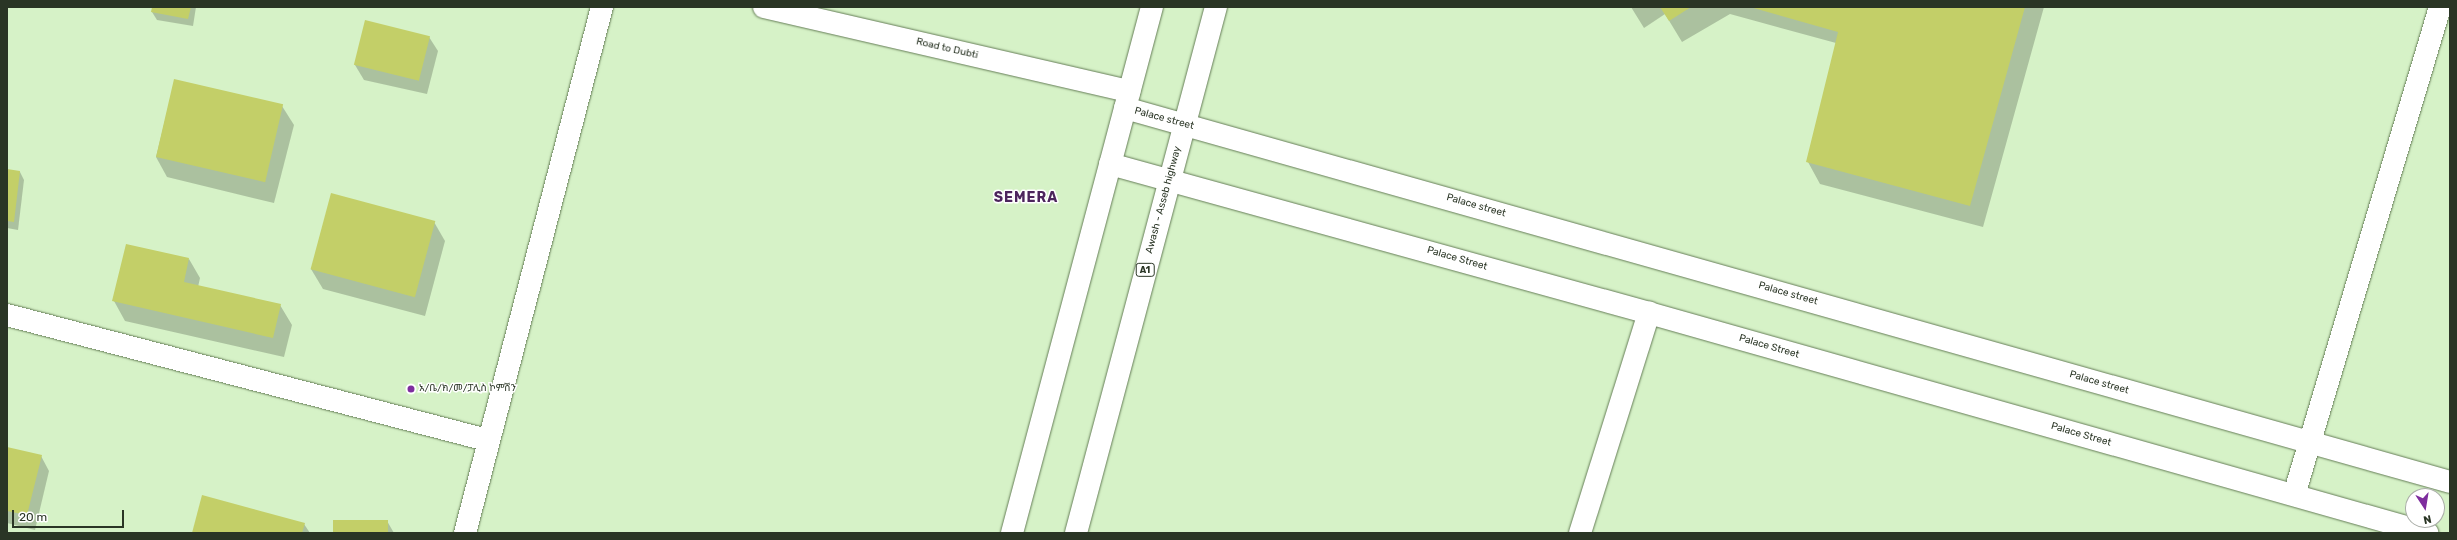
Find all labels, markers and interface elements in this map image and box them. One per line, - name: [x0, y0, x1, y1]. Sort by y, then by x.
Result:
- street label: Road to Dubti: [915, 36, 979, 62]
- street label: Palace street: [1133, 105, 1195, 133]
- street label: Awash - Asseb highway: [1144, 145, 1184, 255]
- district label: SEMERA: [994, 190, 1058, 206]
- street label: Palace street: [1445, 192, 1507, 220]
- street label: Palace Street: [1425, 245, 1489, 273]
- road number: A1: [1135, 263, 1155, 277]
- street label: Palace street: [1757, 280, 1819, 308]
- street label: Palace Street: [1737, 333, 1801, 361]
- street label: Palace street: [2068, 369, 2130, 397]
- place label: አ/ቤ/ክ/መ/ፓሊስ ኮምሽን: [419, 383, 516, 395]
- marker: አ/ቤ/ክ/መ/ፓሊስ ኮምሽን: [406, 384, 416, 394]
- street label: Palace Street: [2049, 421, 2113, 449]
- north arrow: [2405, 488, 2445, 528]
- scale bar: [14, 502, 126, 528]
- text: 20 m: [19, 510, 47, 524]
- text: N: [2422, 512, 2433, 526]

